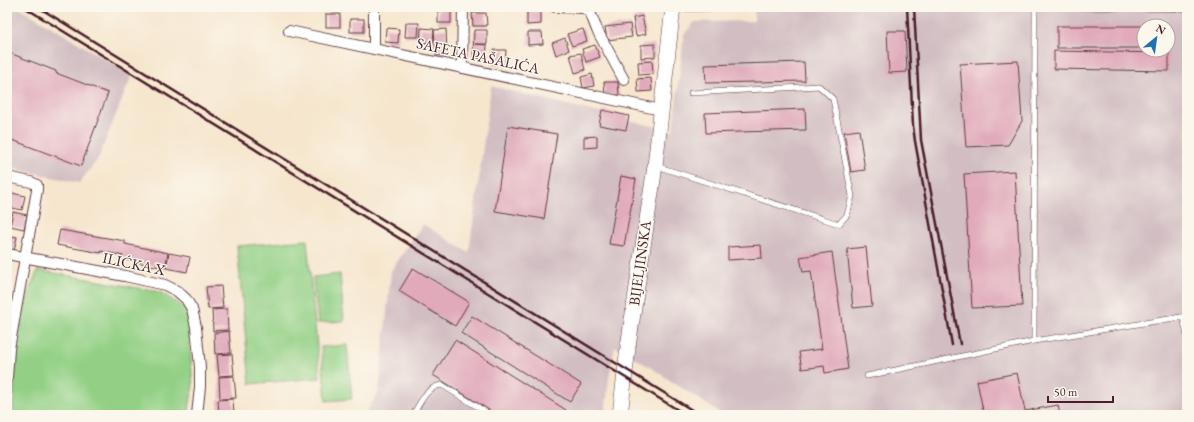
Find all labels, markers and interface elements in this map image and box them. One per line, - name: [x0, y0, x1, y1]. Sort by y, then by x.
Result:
- north arrow: [1136, 18, 1176, 58]
- text: N: [1154, 21, 1168, 38]
- street label: SAFETA PAŠALIĆA: [415, 33, 542, 78]
- street label: BIJELJINSKA: [624, 218, 655, 307]
- street label: ILIĆKA X: [101, 248, 168, 280]
- scale bar: [1048, 378, 1113, 404]
- text: 50 m: [1054, 384, 1078, 400]

